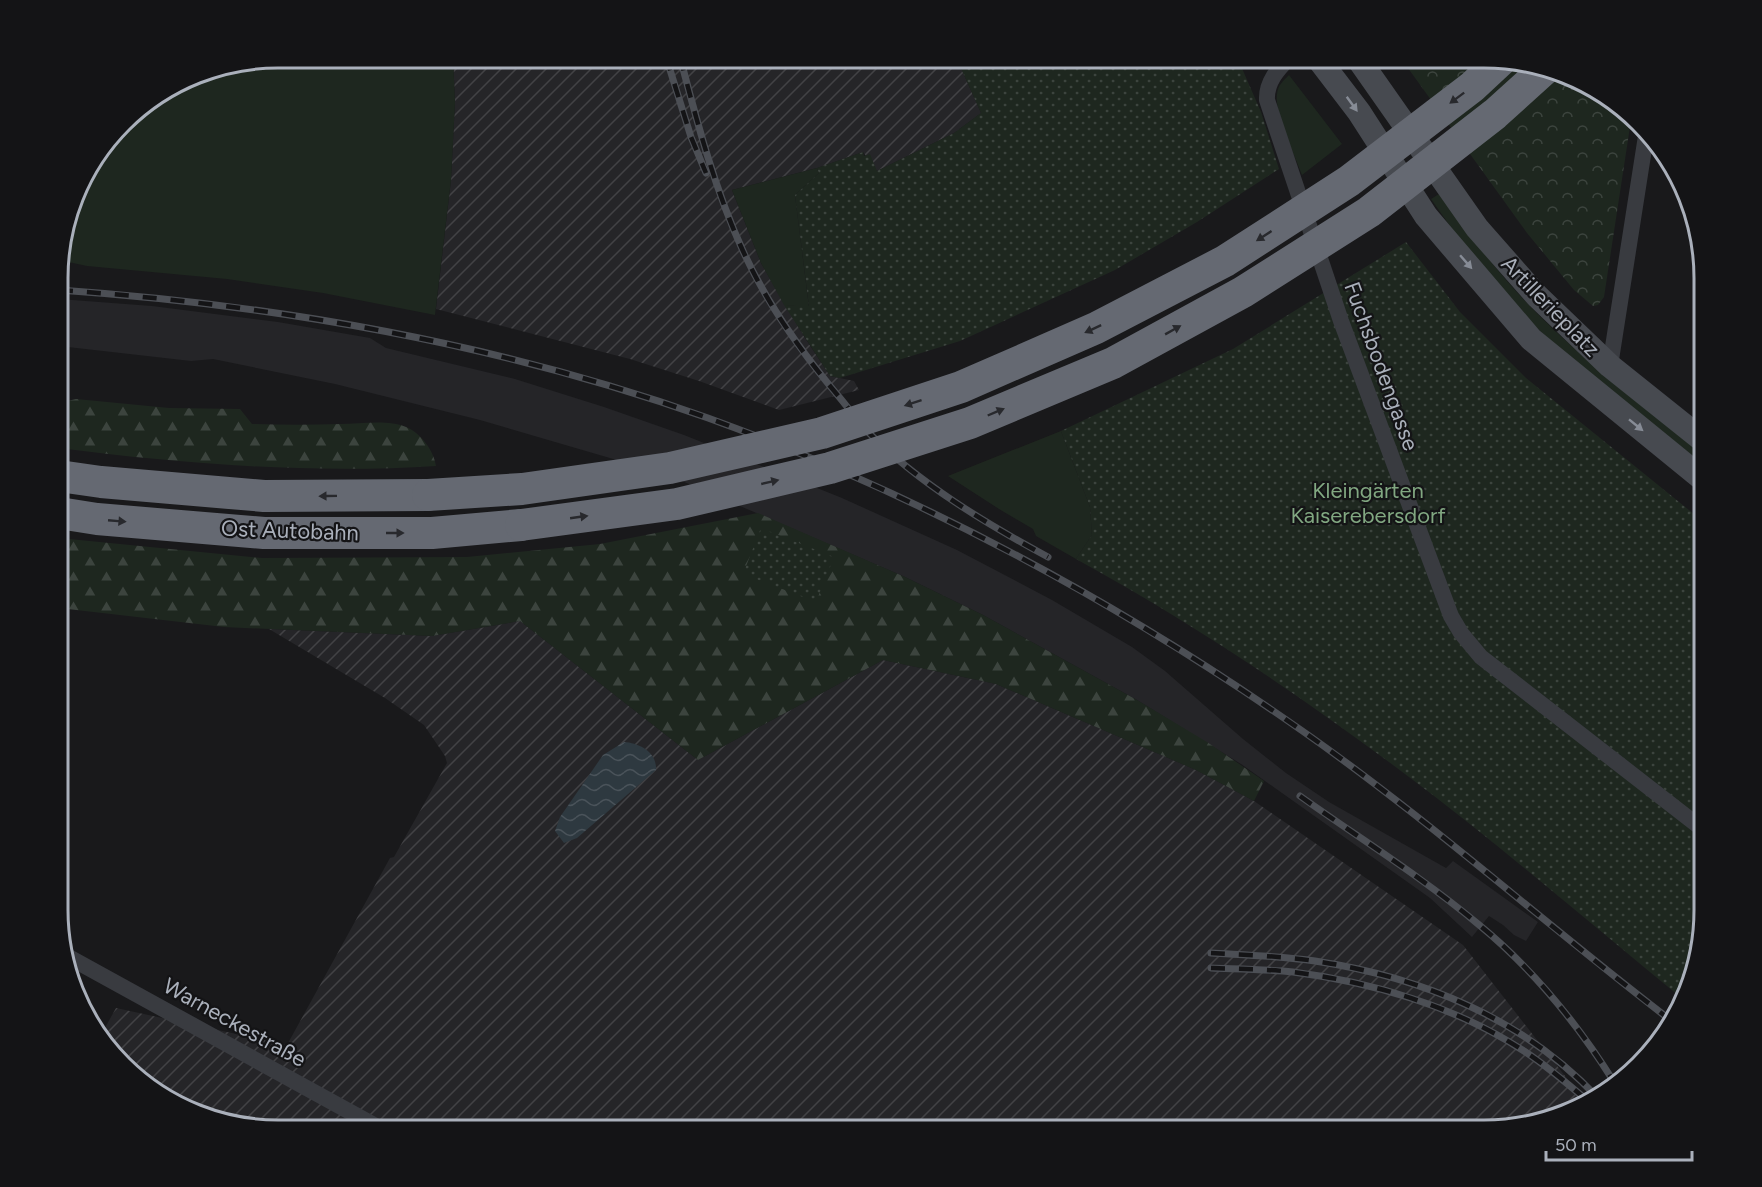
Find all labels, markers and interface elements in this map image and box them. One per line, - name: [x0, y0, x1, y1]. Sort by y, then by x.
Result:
- one-way arrow: [1449, 92, 1465, 104]
- one-way arrow: [1346, 96, 1358, 111]
- one-way arrow: [1256, 230, 1272, 241]
- street label: Artillerieplatz: [1496, 250, 1606, 363]
- one-way arrow: [1459, 254, 1472, 270]
- street label: Fuchsbodengasse: [1338, 278, 1425, 454]
- one-way arrow: [1085, 325, 1102, 334]
- one-way arrow: [1165, 325, 1182, 335]
- one-way arrow: [904, 398, 922, 408]
- one-way arrow: [988, 407, 1006, 417]
- one-way arrow: [1628, 418, 1644, 431]
- one-way arrow: [761, 477, 779, 487]
- park label: Kleingärten Kaiserebersdorf: [1290, 477, 1446, 529]
- one-way arrow: [318, 491, 337, 501]
- one-way arrow: [569, 513, 588, 522]
- street label: Ost Autobahn: [221, 515, 359, 546]
- one-way arrow: [107, 516, 126, 525]
- one-way arrow: [386, 528, 405, 538]
- street label: Warneckestraße: [159, 972, 311, 1073]
- scale bar: [1546, 1124, 1692, 1162]
- text: 50 m: [1555, 1134, 1597, 1156]

